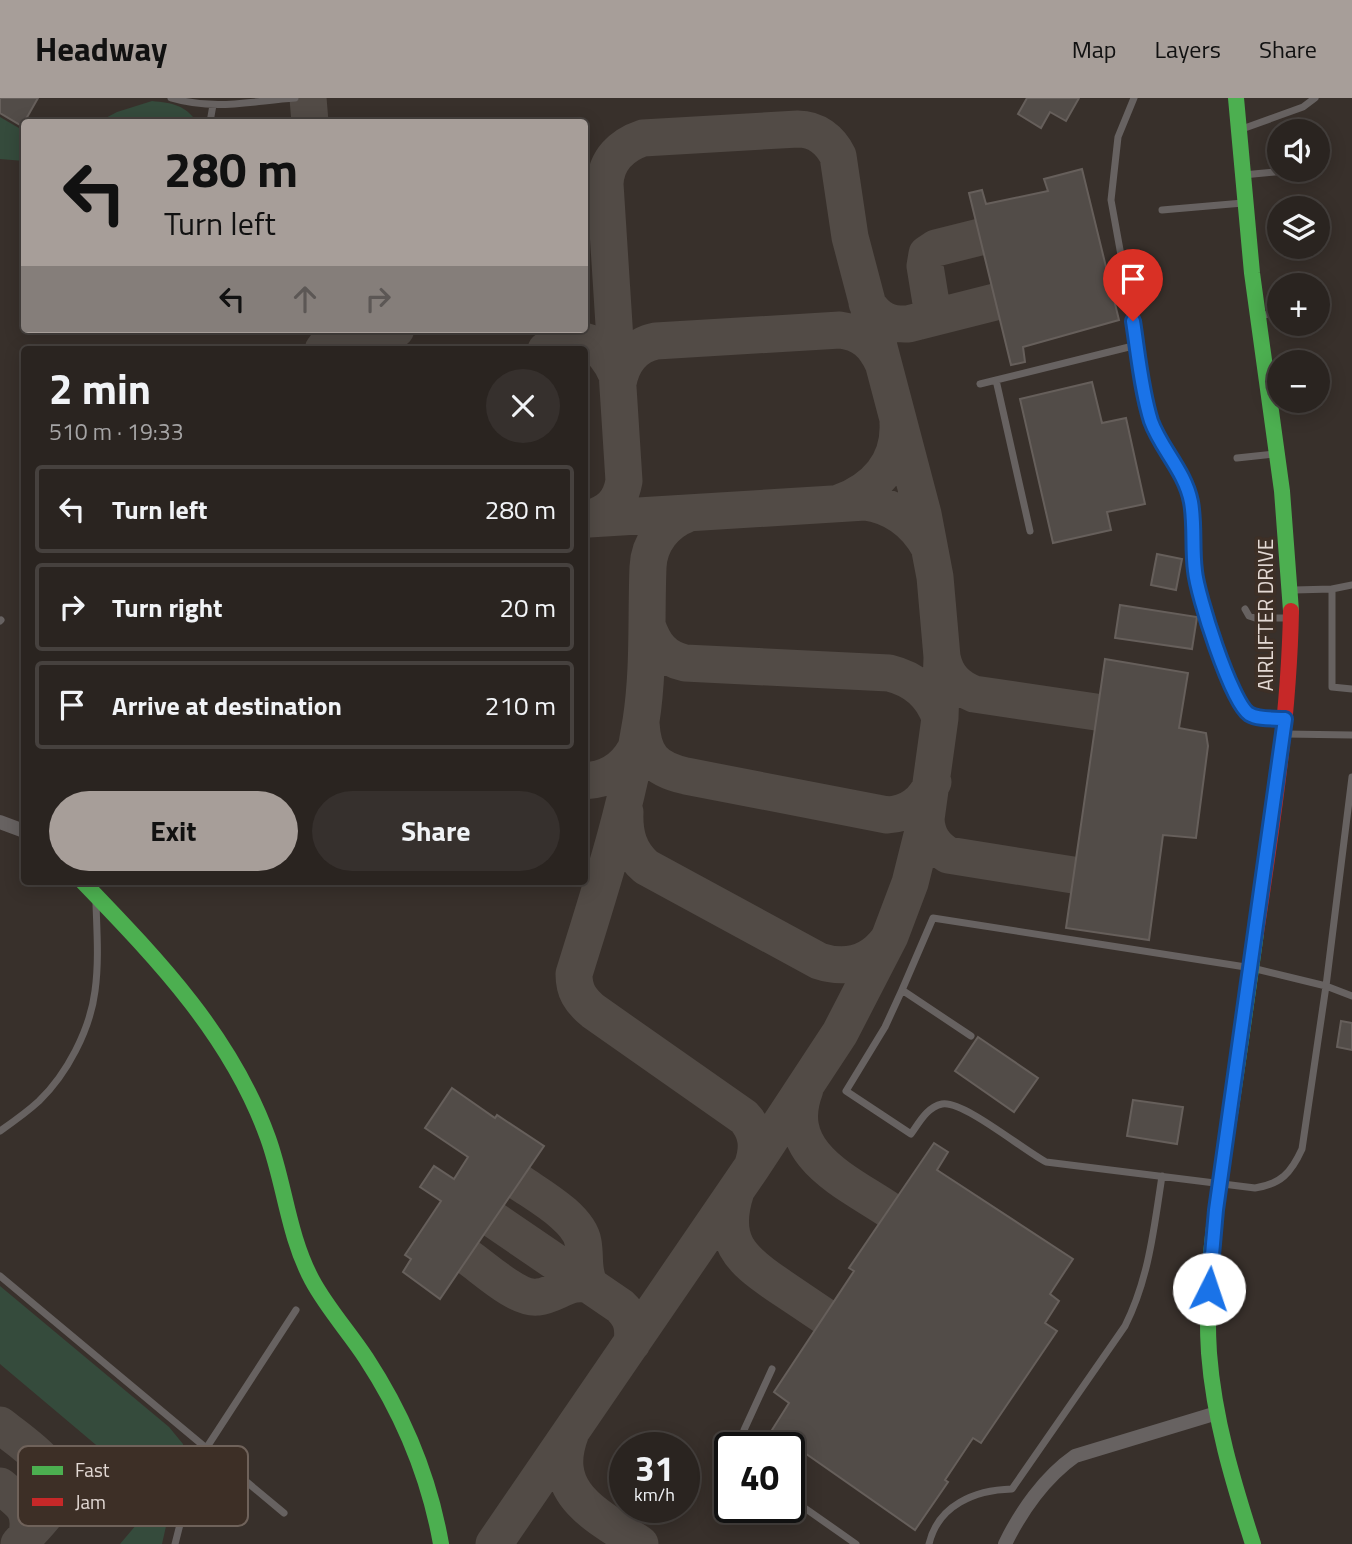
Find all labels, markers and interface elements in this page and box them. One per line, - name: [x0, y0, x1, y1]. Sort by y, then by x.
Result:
- text: Headway: [35, 24, 168, 74]
- text: Map: [1072, 31, 1117, 67]
- text: Layers: [1155, 31, 1221, 67]
- text: Share: [1259, 31, 1317, 67]
- map controls: [1267, 119, 1330, 413]
- button: sound: [1267, 119, 1330, 182]
- text: 280 m: [164, 131, 298, 206]
- icon: left: [49, 147, 140, 238]
- button: layers: [1267, 196, 1330, 259]
- text: Turn left: [164, 199, 276, 247]
- pin: [1103, 249, 1163, 321]
- icon: arrive: [1114, 260, 1152, 298]
- button: +: [1267, 273, 1330, 336]
- icon: left: [213, 280, 251, 318]
- icon: ahead: [286, 280, 324, 318]
- icon: right: [359, 280, 397, 318]
- button: −: [1267, 350, 1330, 413]
- text: 2 min: [49, 356, 151, 420]
- button: close: [486, 369, 560, 443]
- text: 510 m · 19:33: [49, 414, 184, 449]
- icon: left: [53, 490, 91, 528]
- text: Turn left: [112, 490, 207, 529]
- text: 280 m: [485, 490, 556, 529]
- street label: AIRLIFTER DRIVE: [1249, 539, 1281, 691]
- icon: right: [53, 588, 91, 626]
- text: Turn right: [112, 588, 223, 627]
- text: 20 m: [499, 588, 556, 627]
- icon: arrive: [53, 686, 91, 724]
- text: Arrive at destination: [112, 686, 342, 725]
- text: 210 m: [485, 686, 556, 725]
- button: Exit: [49, 791, 298, 871]
- button: Share: [312, 791, 560, 871]
- position arrow: [1172, 1252, 1246, 1326]
- speed limit sign: 40: [714, 1432, 805, 1523]
- text: 31: [635, 1441, 674, 1495]
- legend: [18, 1446, 248, 1526]
- text: Fast: [75, 1455, 110, 1484]
- text: km/h: [634, 1481, 675, 1508]
- text: Jam: [75, 1487, 106, 1516]

